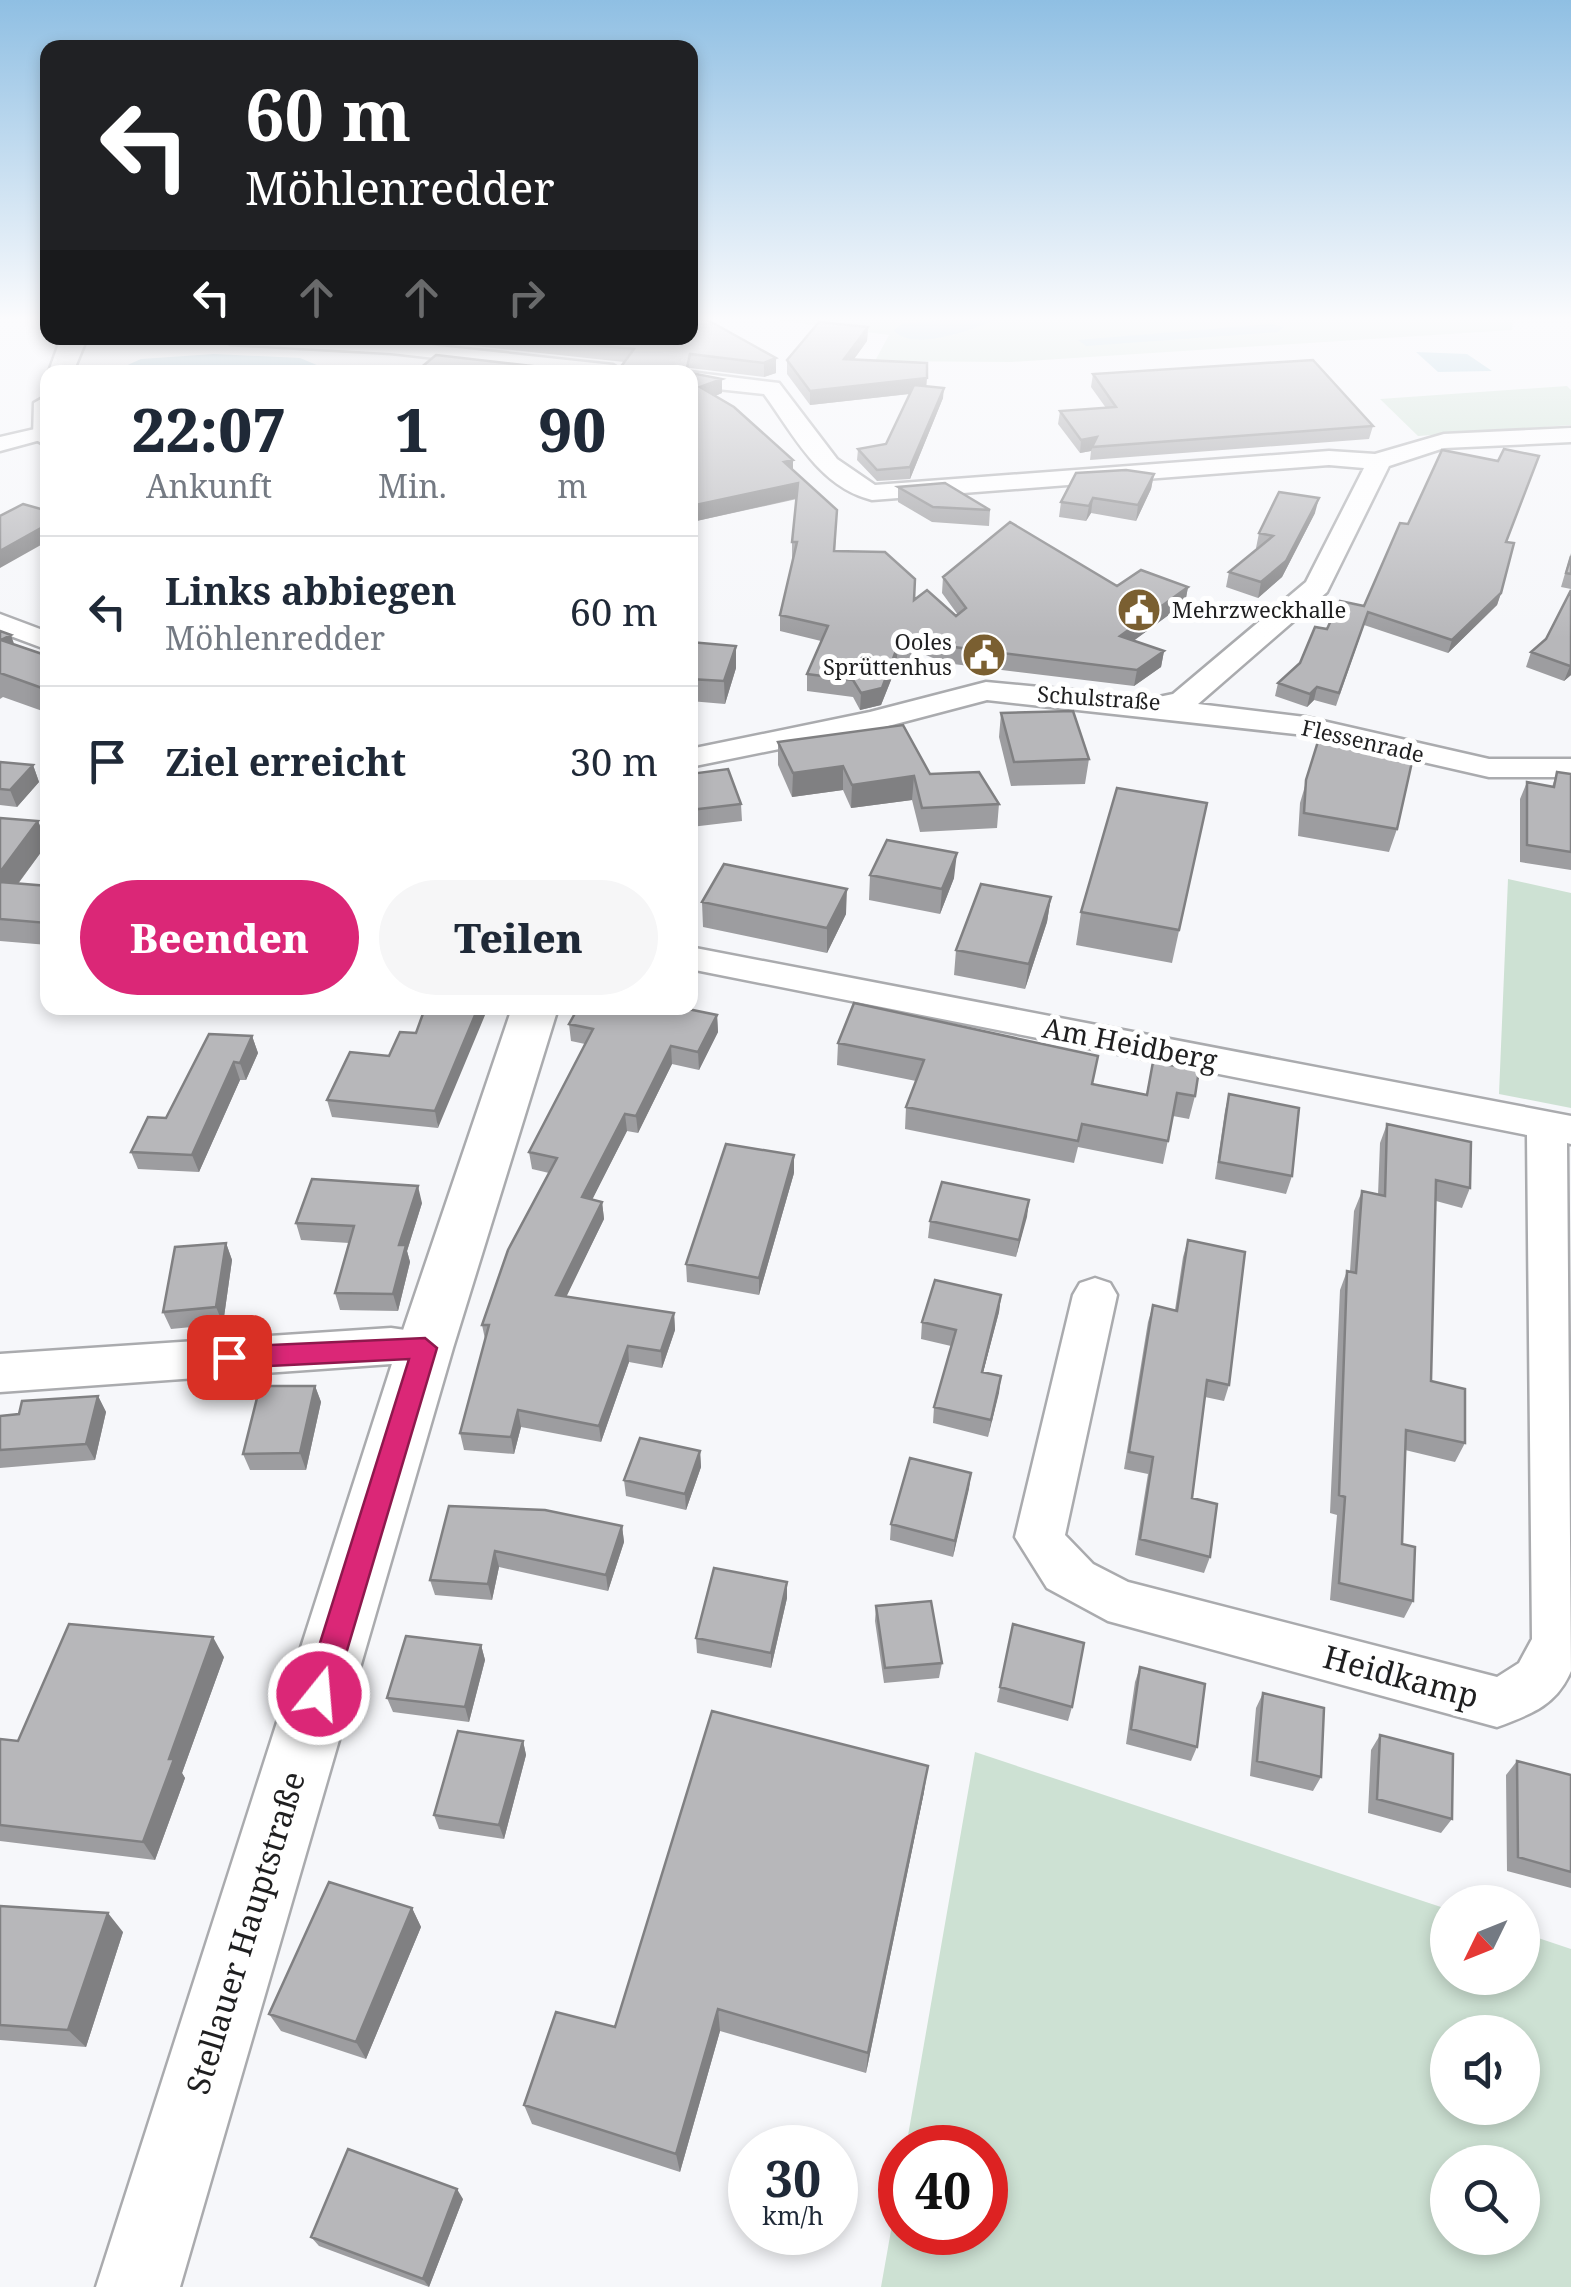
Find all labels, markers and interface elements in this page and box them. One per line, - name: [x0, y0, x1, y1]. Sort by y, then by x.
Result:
- text: 60 m: [245, 66, 411, 162]
- icon: left: [80, 80, 210, 210]
- text: Möhlenredder: [245, 157, 555, 218]
- icon: left: [184, 270, 239, 325]
- icon: ahead: [289, 270, 344, 325]
- icon: ahead: [394, 270, 449, 325]
- icon: right: [499, 270, 554, 325]
- text: 22:07: [132, 388, 286, 470]
- text: 1: [395, 388, 429, 470]
- text: 90: [538, 388, 606, 470]
- text: Ankunft: [146, 464, 272, 507]
- text: Min.: [378, 464, 447, 507]
- text: m: [557, 464, 587, 507]
- text: Links abbiegen: [165, 564, 457, 616]
- icon: left: [80, 584, 135, 639]
- text: 60 m: [570, 585, 658, 637]
- public building icon: Mehrzweckhalle: [1116, 587, 1162, 633]
- place label: Mehrzweckhalle: [1172, 594, 1346, 624]
- text: Möhlenredder: [165, 616, 385, 659]
- place label: Ooles Sprüttenhus: [823, 626, 952, 681]
- public building icon: Ooles Sprüttenhus: [961, 632, 1007, 678]
- street label: Schulstraße: [1036, 678, 1162, 716]
- street label: Flessenrade: [1299, 711, 1427, 769]
- icon: arrive: [80, 734, 135, 789]
- text: Ziel erreicht: [165, 735, 406, 787]
- text: 30 m: [570, 735, 658, 787]
- button: Beenden: [80, 880, 359, 995]
- button: Teilen: [379, 880, 658, 995]
- street label: Am Heidberg: [1040, 1007, 1221, 1079]
- pin: [187, 1315, 272, 1400]
- icon: arrive: [202, 1330, 257, 1385]
- street label: Heidkamp: [1319, 1634, 1484, 1717]
- position arrow: [267, 1642, 371, 1746]
- street label: Stellauer Hauptstraße: [175, 1766, 314, 2099]
- north arrow: [1430, 1885, 1540, 1995]
- map controls: [1430, 1885, 1540, 2255]
- button: sound: [1430, 2015, 1540, 2125]
- speed limit sign: 40: [878, 2125, 1008, 2255]
- text: 30: [765, 2144, 821, 2212]
- button: search: [1430, 2145, 1540, 2255]
- text: km/h: [762, 2198, 824, 2232]

